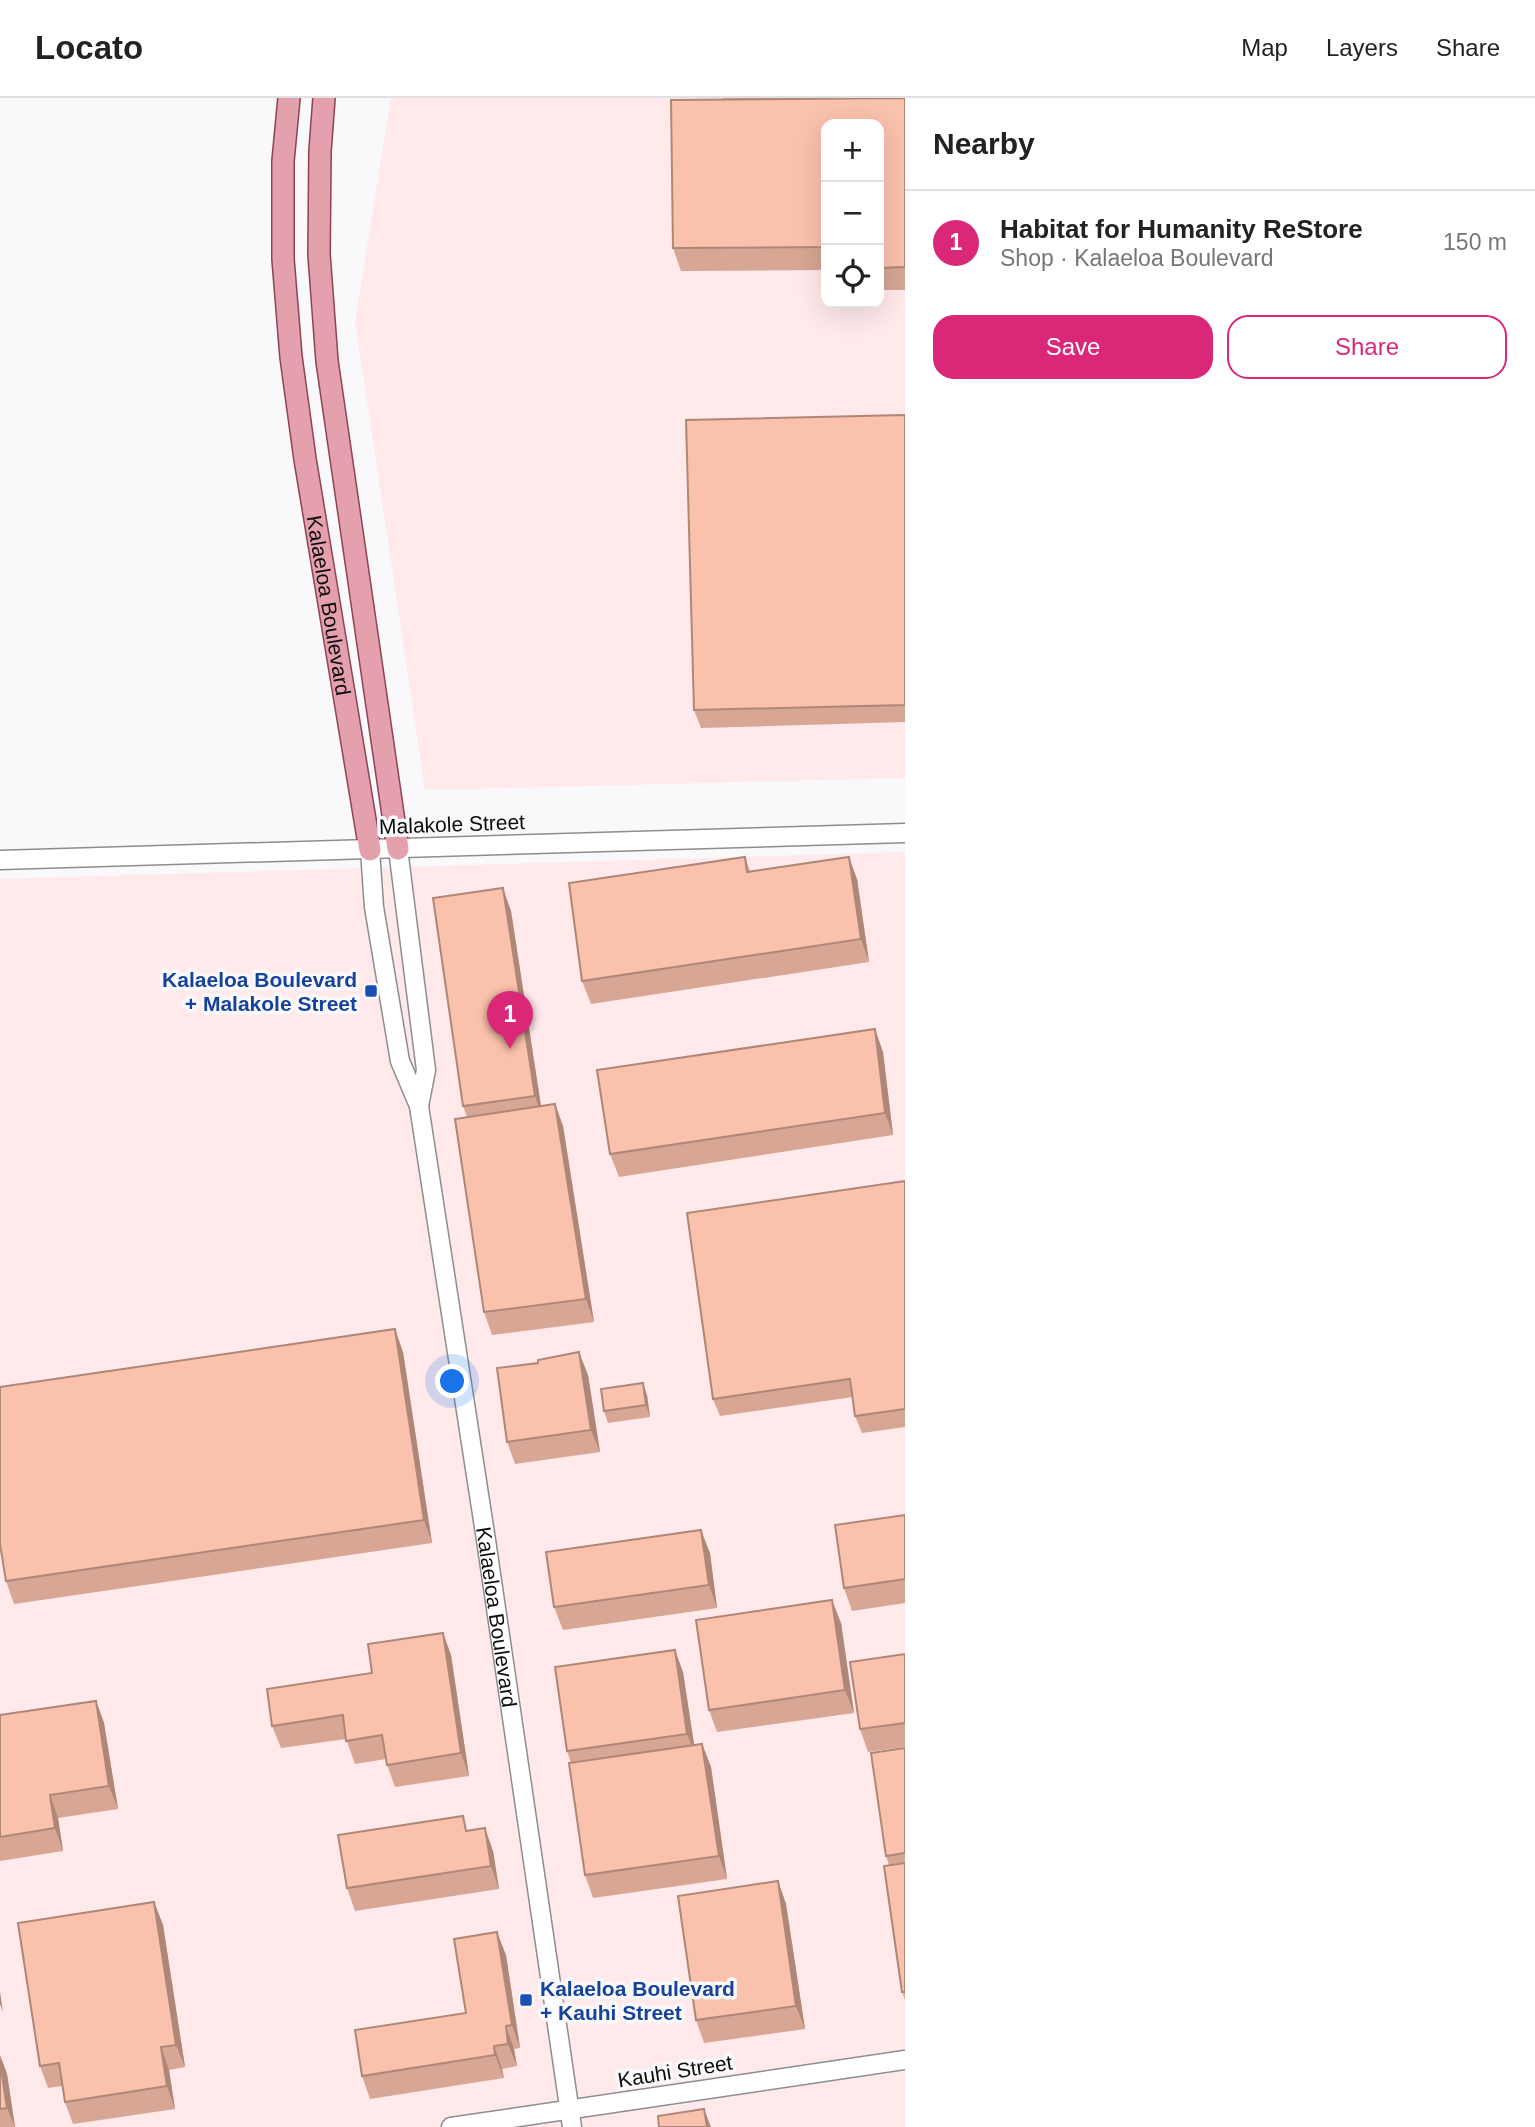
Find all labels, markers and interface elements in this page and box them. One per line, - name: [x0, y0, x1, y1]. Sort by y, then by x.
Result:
- text: Locato: [35, 29, 143, 66]
- text: Map: [1241, 34, 1288, 61]
- text: Layers: [1326, 34, 1398, 61]
- text: Share: [1436, 34, 1500, 61]
- map controls: [821, 119, 884, 308]
- button: +: [821, 119, 884, 182]
- text: Nearby: [933, 127, 1035, 160]
- button: −: [821, 182, 884, 245]
- text: Habitat for Humanity ReStore: [1000, 214, 1363, 244]
- text: 1: [950, 229, 962, 255]
- text: 150 m: [1443, 229, 1507, 255]
- button: locate: [821, 245, 884, 308]
- text: Shop · Kalaeloa Boulevard: [1000, 245, 1274, 271]
- button: Save: [933, 315, 1213, 379]
- button: Share: [1227, 315, 1507, 379]
- street label: Kalaeloa Boulevard: [303, 514, 356, 697]
- street label: Malakole Street: [379, 810, 525, 838]
- place label: Kalaeloa Boulevard + Malakole Street: [162, 968, 357, 1015]
- marker: Kalaeloa Boulevard + Malakole Street: [363, 983, 379, 999]
- pin: 1: [487, 991, 533, 1049]
- your location: [435, 1364, 469, 1398]
- street label: Kalaeloa Boulevard: [473, 1525, 522, 1709]
- place label: Kalaeloa Boulevard + Kauhi Street: [540, 1977, 735, 2024]
- marker: Kalaeloa Boulevard + Kauhi Street: [518, 1992, 534, 2008]
- street label: Kauhi Street: [616, 2051, 734, 2091]

